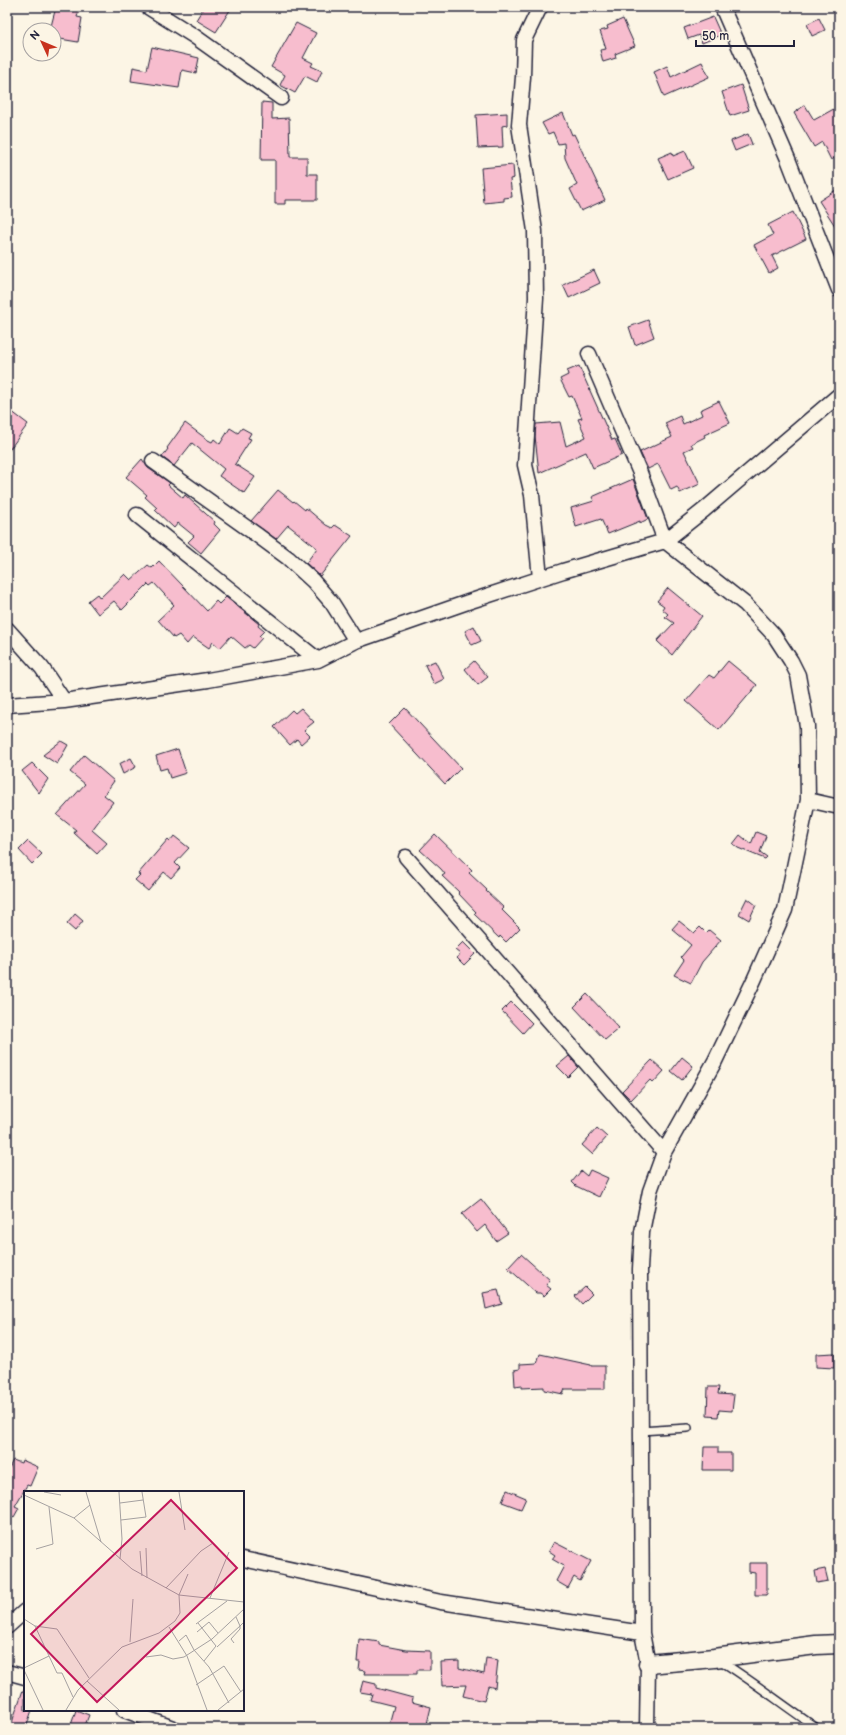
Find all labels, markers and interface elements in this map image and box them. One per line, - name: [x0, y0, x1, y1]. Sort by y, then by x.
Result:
- north arrow: [22, 22, 62, 62]
- scale bar: [696, 22, 794, 48]
- text: N: [28, 28, 43, 43]
- text: 50 m: [702, 29, 729, 44]
- inset map: [24, 1491, 244, 1711]

